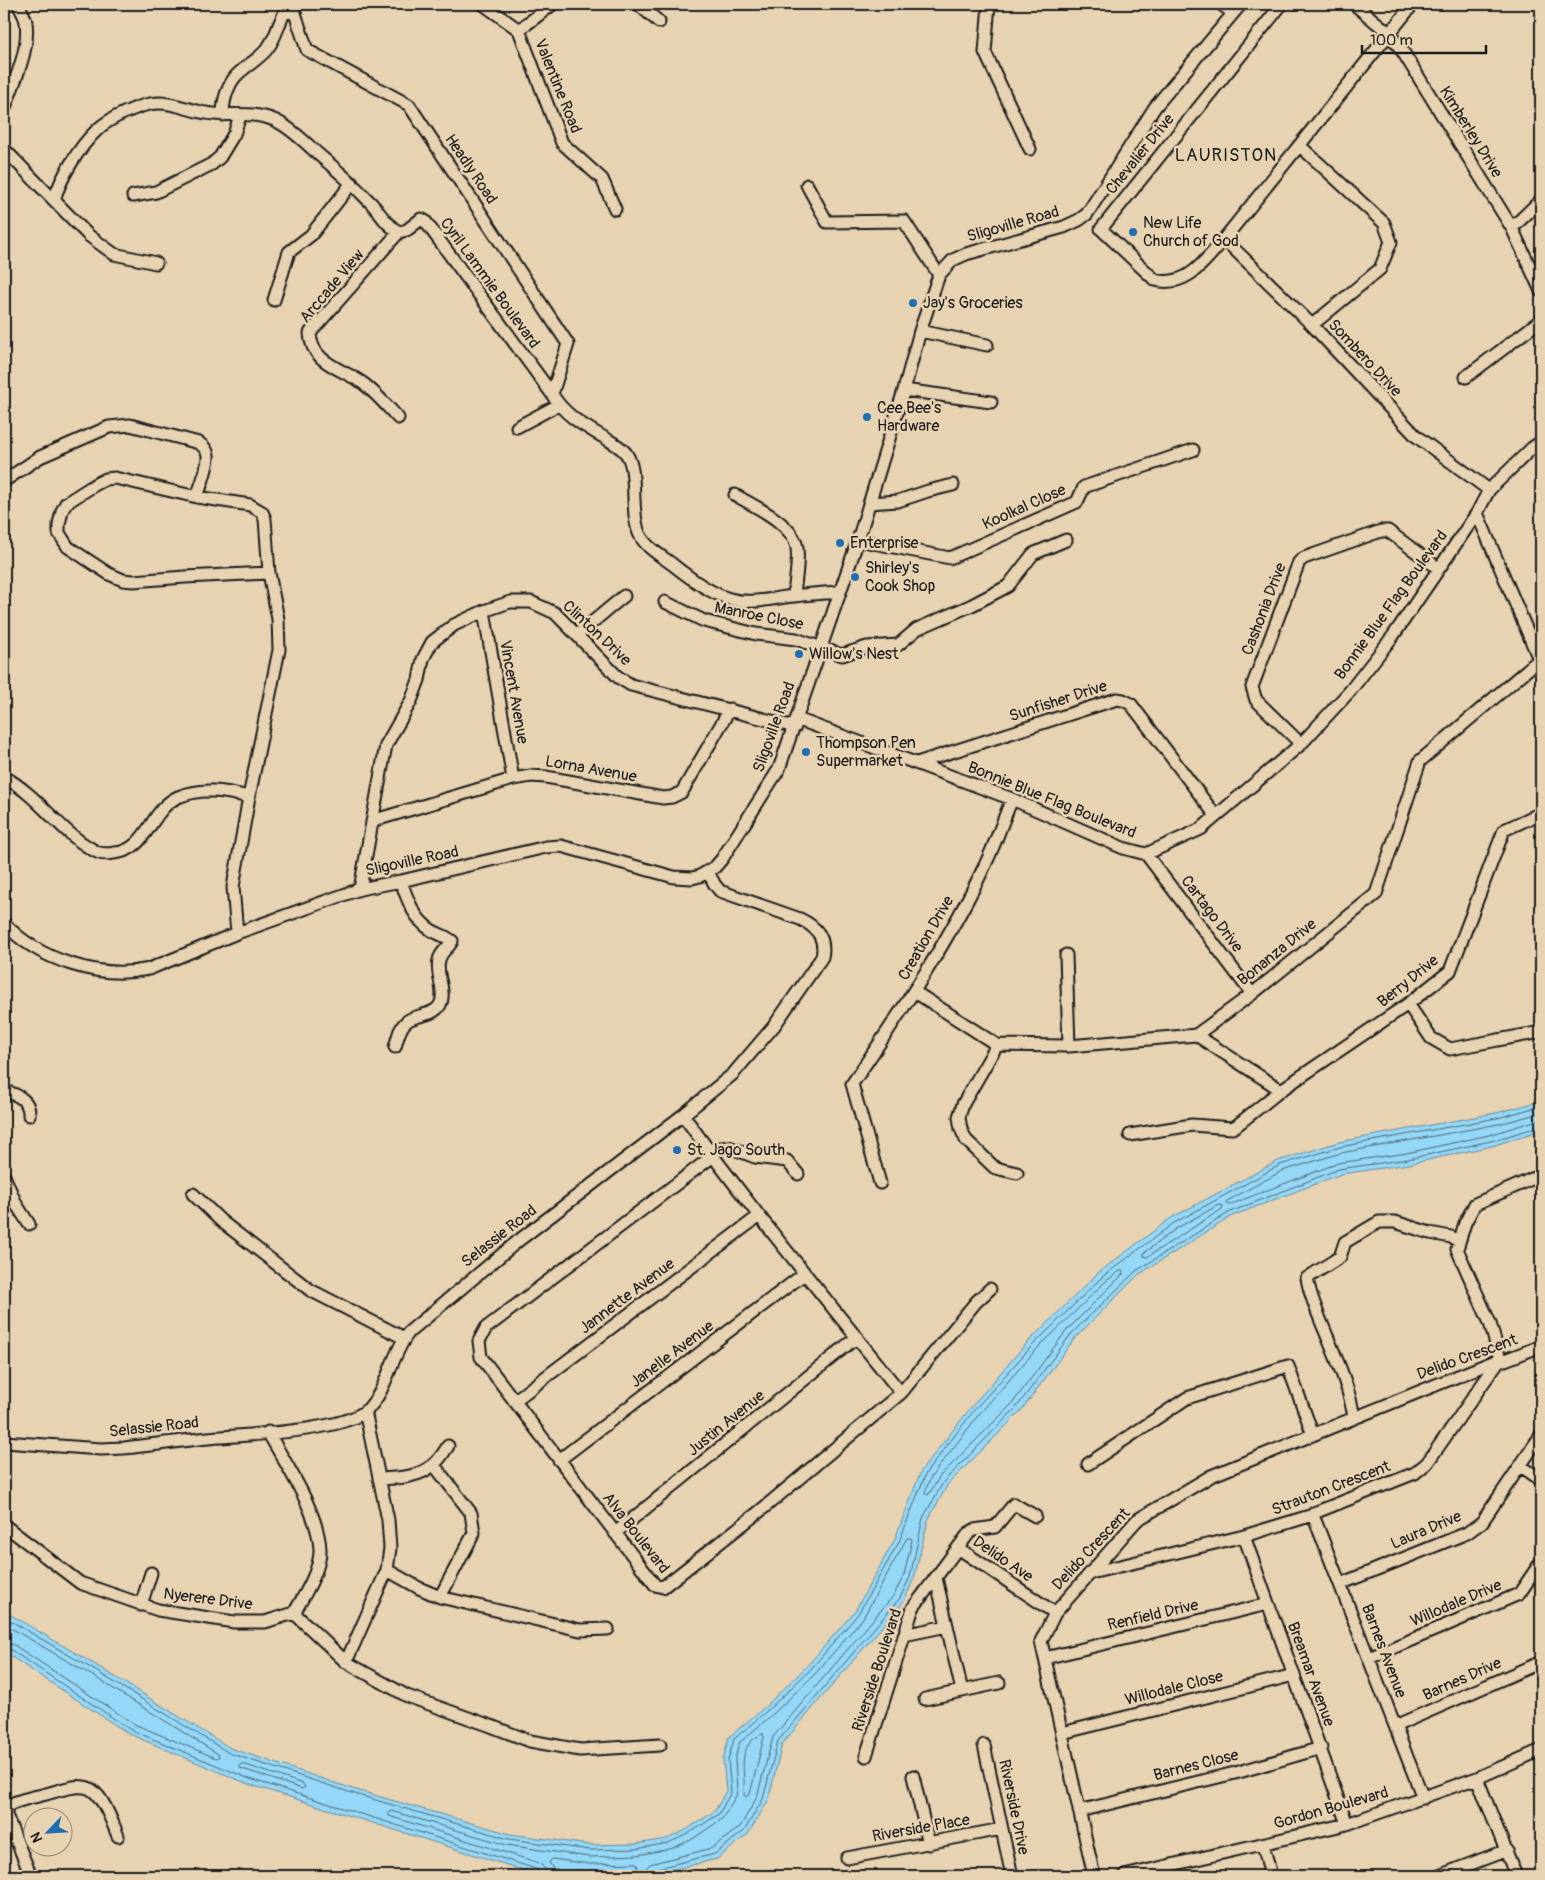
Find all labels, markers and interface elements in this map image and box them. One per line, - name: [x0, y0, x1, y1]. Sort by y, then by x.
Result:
- scale bar: [1362, 22, 1486, 54]
- text: 100 m: [1370, 31, 1413, 50]
- street label: Valentine Road: [530, 36, 586, 136]
- street label: Kimberley Drive: [1435, 83, 1507, 181]
- street label: Chevalier Drive: [1101, 110, 1179, 198]
- street label: Headly Road: [440, 130, 502, 208]
- district label: LAURISTON: [1175, 144, 1277, 167]
- street label: Sligoville Road: [965, 201, 1061, 247]
- place label: New Life Church of God: [1143, 213, 1239, 251]
- street label: Cyril Lammie Boulevard: [436, 214, 544, 352]
- marker: New Life Church of God: [1127, 226, 1139, 238]
- street label: Arccade View: [295, 245, 369, 327]
- place label: Jay's Groceries: [923, 293, 1023, 313]
- marker: Jay's Groceries: [907, 297, 919, 309]
- street label: Sombero Drive: [1324, 315, 1406, 401]
- place label: Cee Bee's Hardware: [877, 398, 941, 436]
- marker: Cee Bee's Hardware: [861, 411, 873, 423]
- street label: Koolkal Close: [979, 480, 1069, 534]
- street label: Bonnie Blue Flag Boulevard: [1330, 526, 1452, 684]
- place label: Enterprise: [850, 533, 919, 553]
- marker: Enterprise: [834, 537, 846, 549]
- place label: Shirley's Cook Shop: [865, 558, 935, 596]
- street label: Cashonia Drive: [1237, 560, 1291, 658]
- marker: Shirley's Cook Shop: [849, 571, 861, 583]
- street label: Clinton Drive: [558, 596, 636, 670]
- street label: Manroe Close: [713, 598, 805, 634]
- street label: Vincent Avenue: [495, 639, 533, 746]
- place label: Willow's Nest: [809, 644, 899, 664]
- marker: Willow's Nest: [793, 648, 805, 660]
- street label: Sunfisher Drive: [1007, 676, 1110, 726]
- street label: Sligoville Road: [748, 679, 800, 775]
- place label: Thompson Pen Supermarket: [816, 733, 916, 771]
- marker: Thompson Pen Supermarket: [800, 746, 812, 758]
- street label: Lorna Avenue: [544, 751, 638, 787]
- street label: Bonnie Blue Flag Boulevard: [965, 757, 1139, 843]
- street label: Sligoville Road: [364, 841, 460, 881]
- street label: Cartago Drive: [1177, 872, 1247, 957]
- street label: Creation Drive: [894, 892, 958, 984]
- street label: Bonanza Drive: [1233, 914, 1321, 990]
- street label: Berry Drive: [1373, 950, 1443, 1012]
- place label: St. Jago South: [687, 1140, 785, 1160]
- marker: St. Jago South: [671, 1144, 683, 1156]
- street label: Selassie Road: [457, 1200, 541, 1272]
- street label: Jannette Avenue: [575, 1254, 679, 1338]
- street label: Janelle Avenue: [626, 1316, 718, 1392]
- street label: Delido Crescent: [1414, 1329, 1521, 1384]
- street label: Justin Avenue: [683, 1386, 769, 1460]
- street label: Selassie Road: [108, 1412, 200, 1442]
- street label: Strauton Crescent: [1269, 1456, 1394, 1520]
- street label: Alva Boulevard: [598, 1488, 674, 1578]
- street label: Delido Crescent: [1048, 1503, 1135, 1594]
- street label: Laura Drive: [1388, 1506, 1465, 1554]
- street label: Delido Ave: [969, 1532, 1037, 1587]
- street label: Willodale Drive: [1407, 1575, 1505, 1631]
- street label: Nyerere Drive: [162, 1584, 254, 1614]
- street label: Renfield Drive: [1106, 1595, 1200, 1635]
- street label: Barnes Avenue: [1357, 1601, 1411, 1701]
- street label: Riverside Boulevard: [848, 1606, 906, 1734]
- street label: Breamar Avenue: [1283, 1619, 1339, 1729]
- street label: Barnes Drive: [1420, 1653, 1505, 1705]
- street label: Willodale Close: [1123, 1666, 1225, 1710]
- street label: Barnes Close: [1151, 1745, 1241, 1785]
- street label: Riverside Drive: [994, 1758, 1034, 1857]
- street label: Gordon Boulevard: [1271, 1782, 1391, 1834]
- north arrow: [22, 1808, 72, 1858]
- street label: Riverside Place: [871, 1810, 972, 1846]
- text: N: [27, 1829, 46, 1845]

